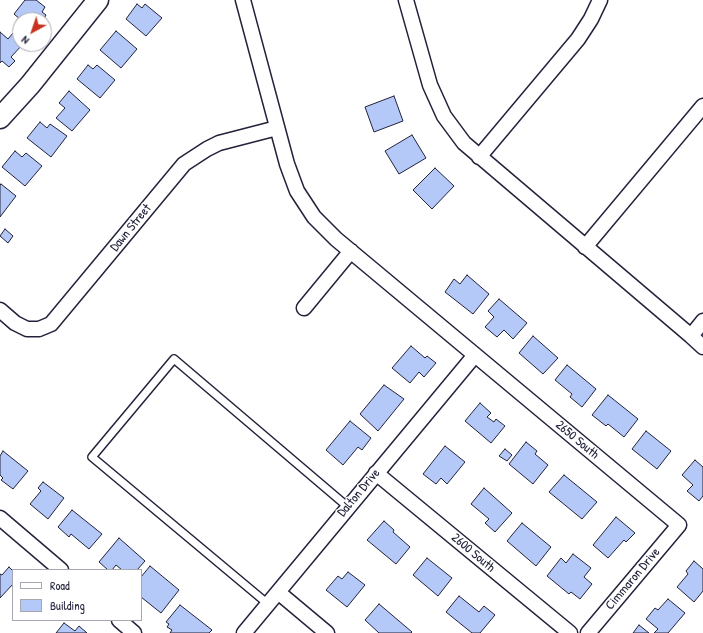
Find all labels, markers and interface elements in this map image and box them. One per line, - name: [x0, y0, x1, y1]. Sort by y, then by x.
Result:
- north arrow: [12, 12, 52, 52]
- text: N: [18, 33, 32, 48]
- street label: Dawn Street: [107, 201, 155, 255]
- street label: 2650 South: [552, 417, 602, 463]
- street label: Dalton Drive: [334, 466, 384, 520]
- street label: 2600 South: [448, 530, 498, 576]
- street label: Cimmaron Drive: [602, 545, 664, 613]
- legend: [12, 569, 142, 621]
- text: Road: [50, 577, 70, 594]
- text: Building: [50, 597, 85, 614]

